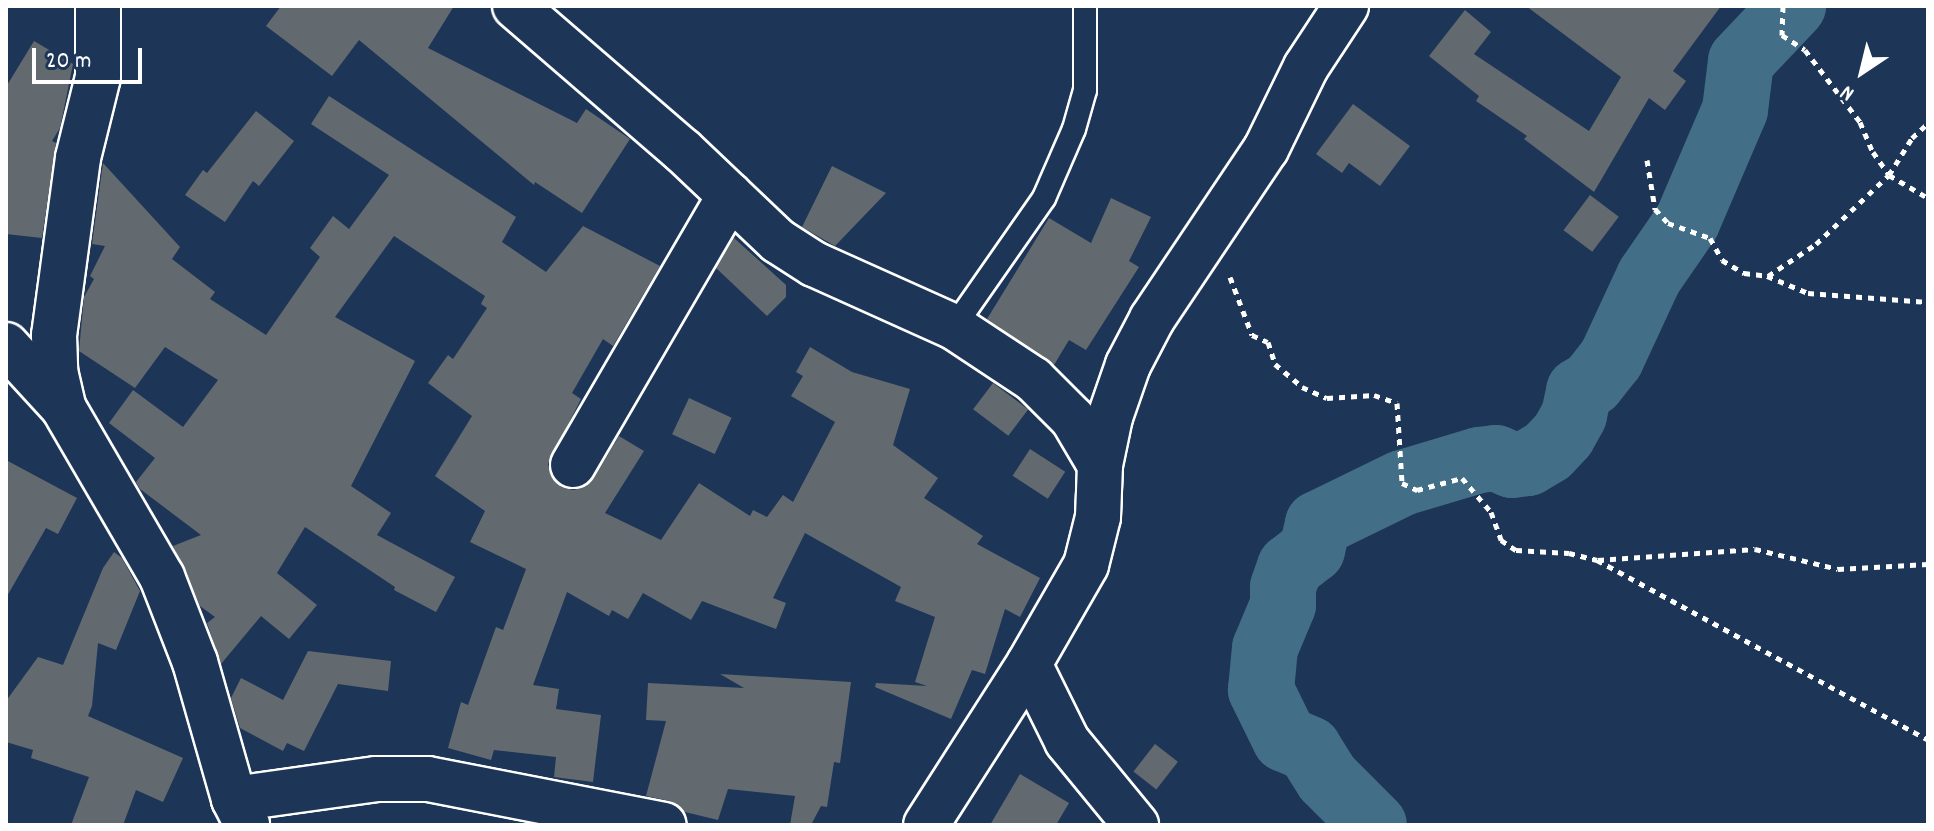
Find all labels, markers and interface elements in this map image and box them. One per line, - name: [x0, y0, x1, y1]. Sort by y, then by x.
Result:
- scale bar: [36, 32, 146, 82]
- north arrow: [1822, 32, 1902, 112]
- text: 20 m: [46, 45, 92, 79]
- text: N: [1835, 76, 1861, 108]

